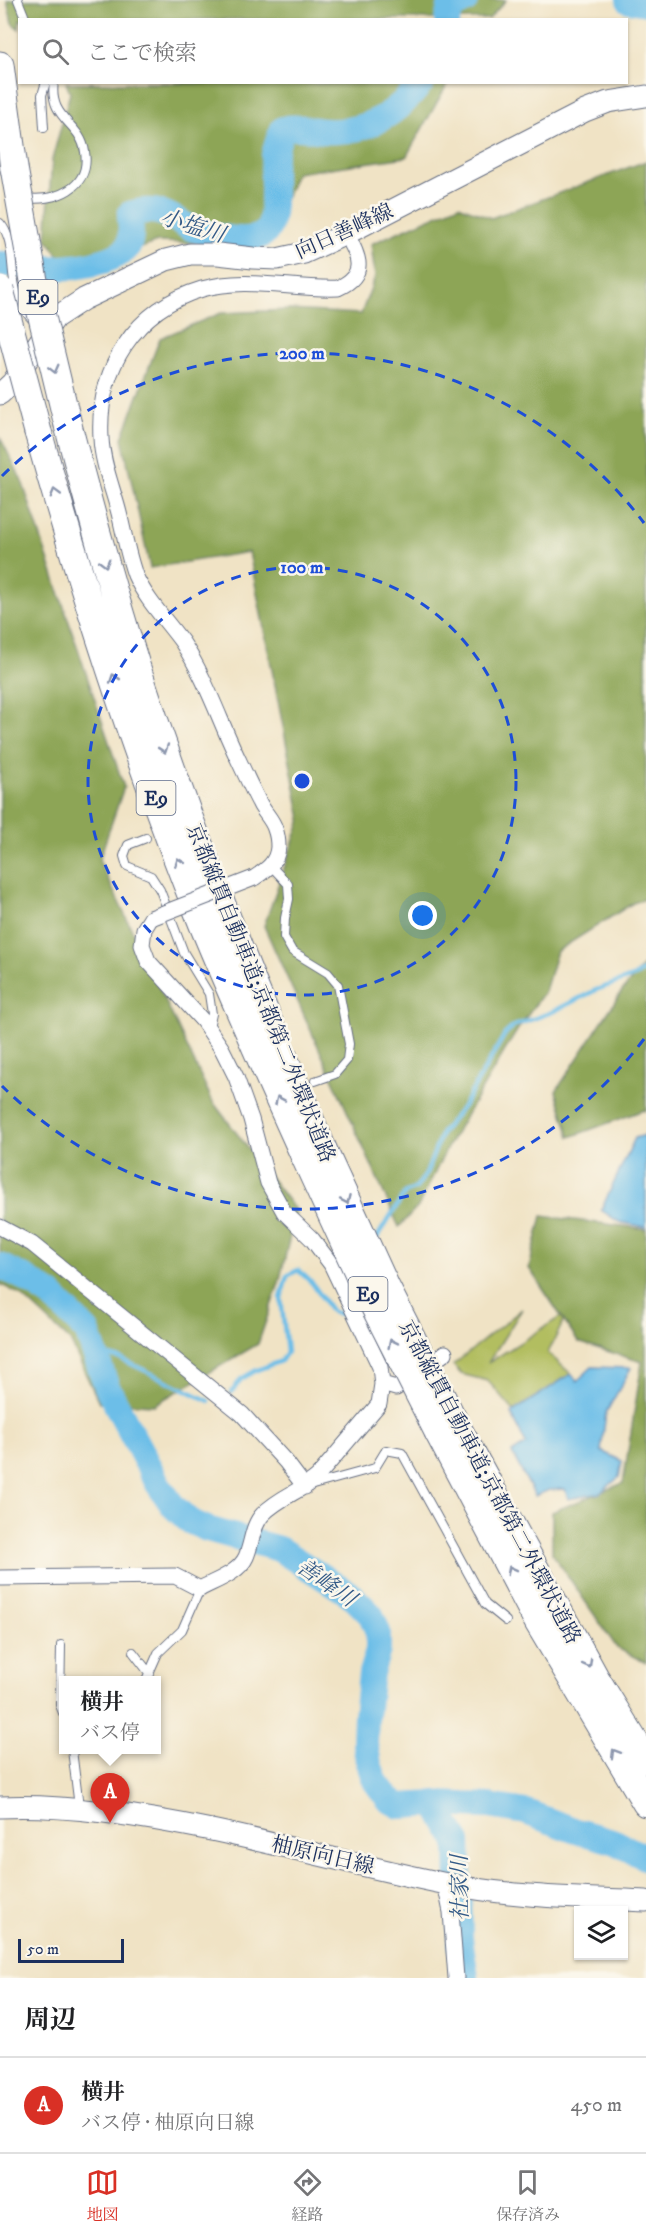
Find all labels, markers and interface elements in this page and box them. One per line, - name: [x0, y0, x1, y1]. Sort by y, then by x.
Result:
- search box: [18, 18, 628, 84]
- icon: search: [39, 35, 72, 68]
- text: ここで検索: [87, 40, 197, 67]
- street label: 向日善峰線: [291, 199, 398, 265]
- water label: 小塩川: [157, 204, 230, 250]
- road number: E9: [18, 280, 57, 314]
- text: 200 m: [279, 343, 325, 365]
- one-way arrow: [47, 364, 60, 374]
- one-way arrow: [50, 488, 62, 499]
- one-way arrow: [98, 557, 110, 568]
- text: 100 m: [280, 557, 324, 579]
- one-way arrow: [109, 674, 121, 684]
- one-way arrow: [157, 743, 170, 753]
- centre of rings: [292, 771, 312, 791]
- road number: E9: [136, 781, 176, 815]
- street label: 京都縦貫自動車道;京都第二外環状道路: [180, 820, 340, 1167]
- one-way arrow: [174, 857, 186, 868]
- your location: [408, 901, 437, 930]
- one-way arrow: [274, 1095, 286, 1106]
- one-way arrow: [339, 1193, 351, 1204]
- road number: E9: [348, 1277, 388, 1311]
- street label: 京都縦貫自動車道;京都第二外環状道路: [392, 1316, 586, 1649]
- one-way arrow: [388, 1338, 399, 1349]
- water label: 善峰川: [291, 1553, 363, 1614]
- one-way arrow: [507, 1566, 518, 1577]
- one-way arrow: [581, 1658, 592, 1668]
- popup: [59, 1676, 161, 1754]
- text: 横井: [80, 1689, 124, 1716]
- text: バス停: [80, 1721, 140, 1746]
- one-way arrow: [611, 1749, 623, 1759]
- pin: A: [90, 1774, 130, 1823]
- street label: 柚原向日線: [269, 1831, 377, 1880]
- water label: 社家川: [446, 1853, 475, 1921]
- map controls: [574, 1906, 628, 1960]
- button: layers: [574, 1906, 628, 1960]
- scale bar: [18, 1936, 124, 1964]
- text: 50 m: [27, 1939, 59, 1959]
- text: 周辺: [24, 2004, 76, 2037]
- text: 横井: [81, 2079, 125, 2106]
- text: A: [37, 2093, 50, 2118]
- text: 450 m: [571, 2093, 622, 2118]
- text: バス停 · 柚原向日線: [81, 2111, 254, 2136]
- tab: 地図: [86, 2166, 119, 2225]
- tab: 経路: [291, 2166, 324, 2225]
- tab: 保存済み: [496, 2166, 560, 2225]

